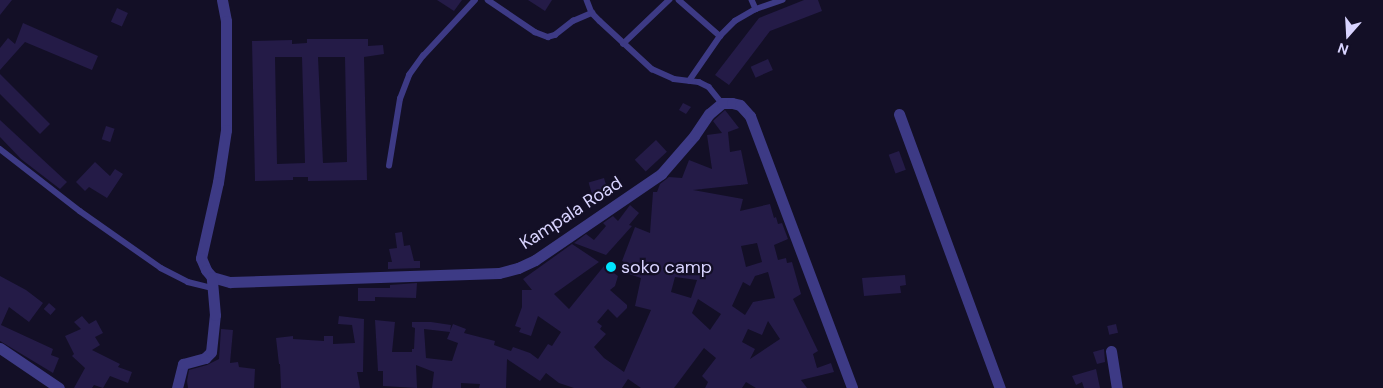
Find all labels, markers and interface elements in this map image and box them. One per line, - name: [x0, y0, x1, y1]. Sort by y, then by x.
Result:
- north arrow: [1323, 10, 1373, 60]
- text: N: [1335, 39, 1351, 59]
- street label: Kampala Road: [516, 172, 626, 254]
- place label: soko camp: [621, 256, 712, 278]
- marker: soko camp: [605, 261, 617, 273]

